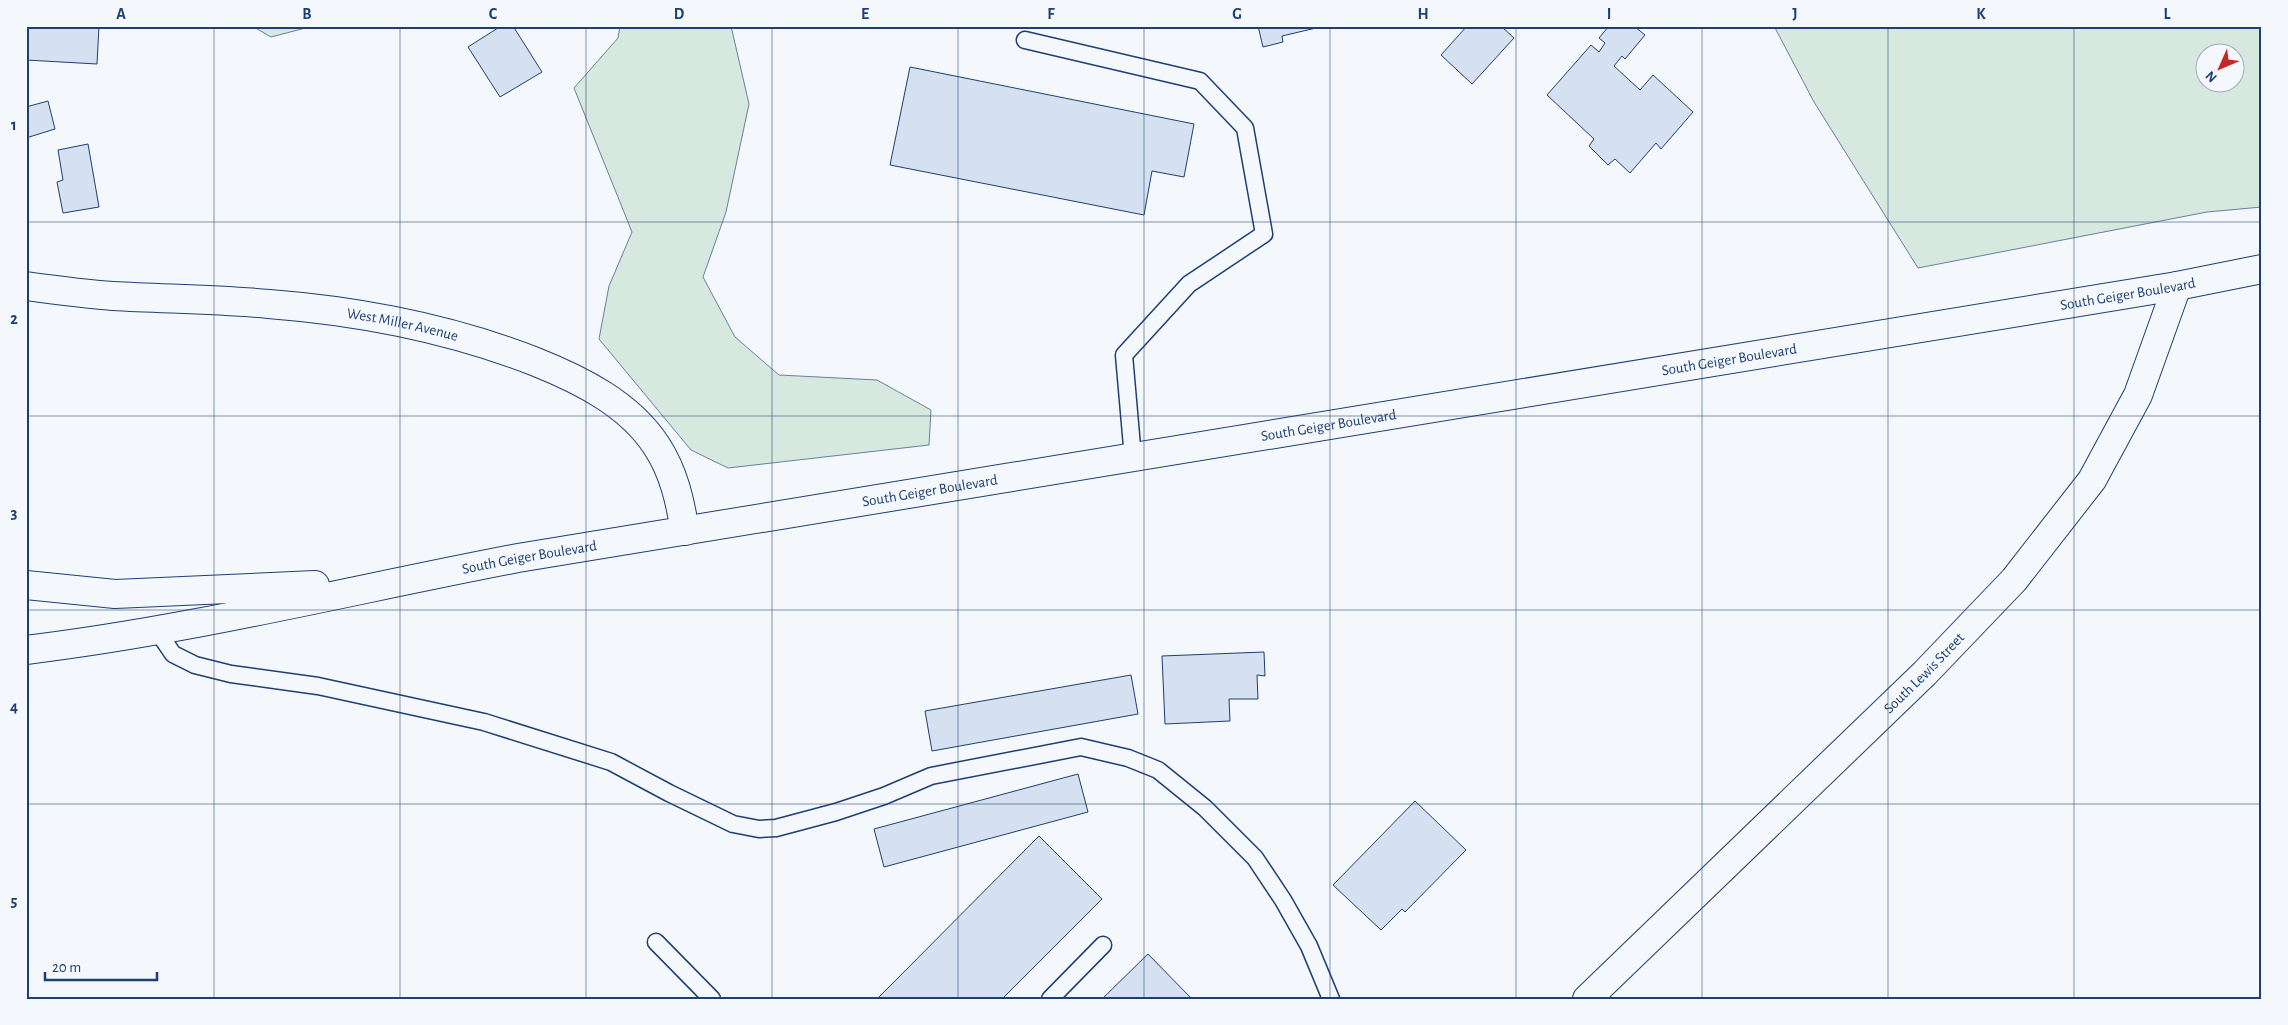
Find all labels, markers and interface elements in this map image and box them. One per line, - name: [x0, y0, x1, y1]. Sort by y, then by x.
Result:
- text: A: [116, 6, 126, 22]
- text: B: [302, 6, 312, 22]
- text: C: [489, 6, 498, 22]
- text: D: [674, 6, 685, 22]
- text: E: [861, 6, 869, 22]
- text: F: [1047, 6, 1055, 22]
- text: G: [1232, 6, 1242, 22]
- text: H: [1417, 6, 1429, 22]
- text: I: [1607, 6, 1611, 22]
- text: J: [1792, 6, 1798, 22]
- text: K: [1976, 6, 1986, 22]
- text: L: [2164, 6, 2171, 22]
- north arrow: [2196, 42, 2246, 92]
- text: N: [2203, 68, 2220, 85]
- text: 1: [11, 117, 17, 133]
- street label: South Geiger Boulevard: [2059, 275, 2197, 313]
- street label: West Miller Avenue: [346, 305, 460, 343]
- text: 2: [10, 311, 18, 327]
- street label: South Geiger Boulevard: [1660, 341, 1798, 378]
- street label: South Geiger Boulevard: [1260, 407, 1397, 444]
- street label: South Geiger Boulevard: [861, 472, 999, 509]
- text: 3: [11, 505, 18, 521]
- street label: South Geiger Boulevard: [461, 538, 598, 576]
- street label: South Lewis Street: [1881, 629, 1967, 716]
- text: 4: [10, 699, 18, 715]
- text: 5: [11, 893, 18, 909]
- scale bar: [45, 950, 158, 982]
- text: 20 m: [52, 960, 81, 975]

